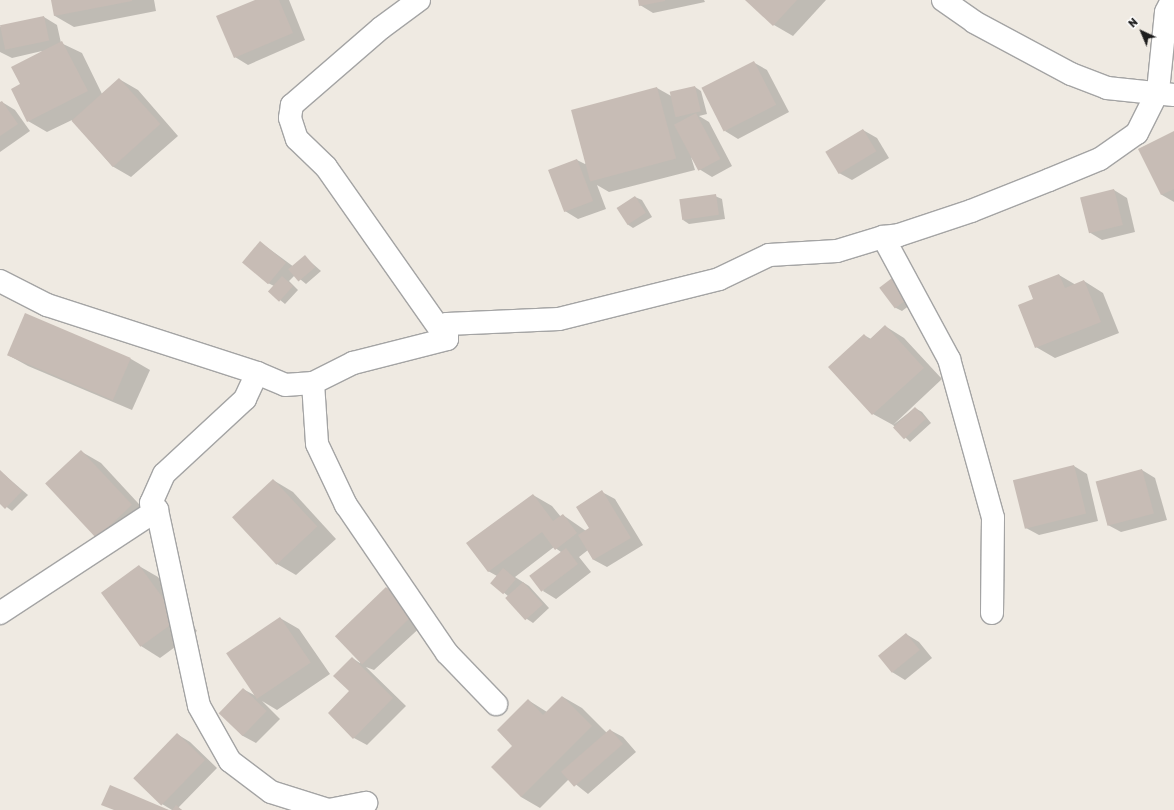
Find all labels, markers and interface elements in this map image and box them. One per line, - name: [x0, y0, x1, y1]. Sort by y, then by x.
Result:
- north arrow: [1122, 12, 1162, 52]
- text: N: [1126, 16, 1141, 30]

